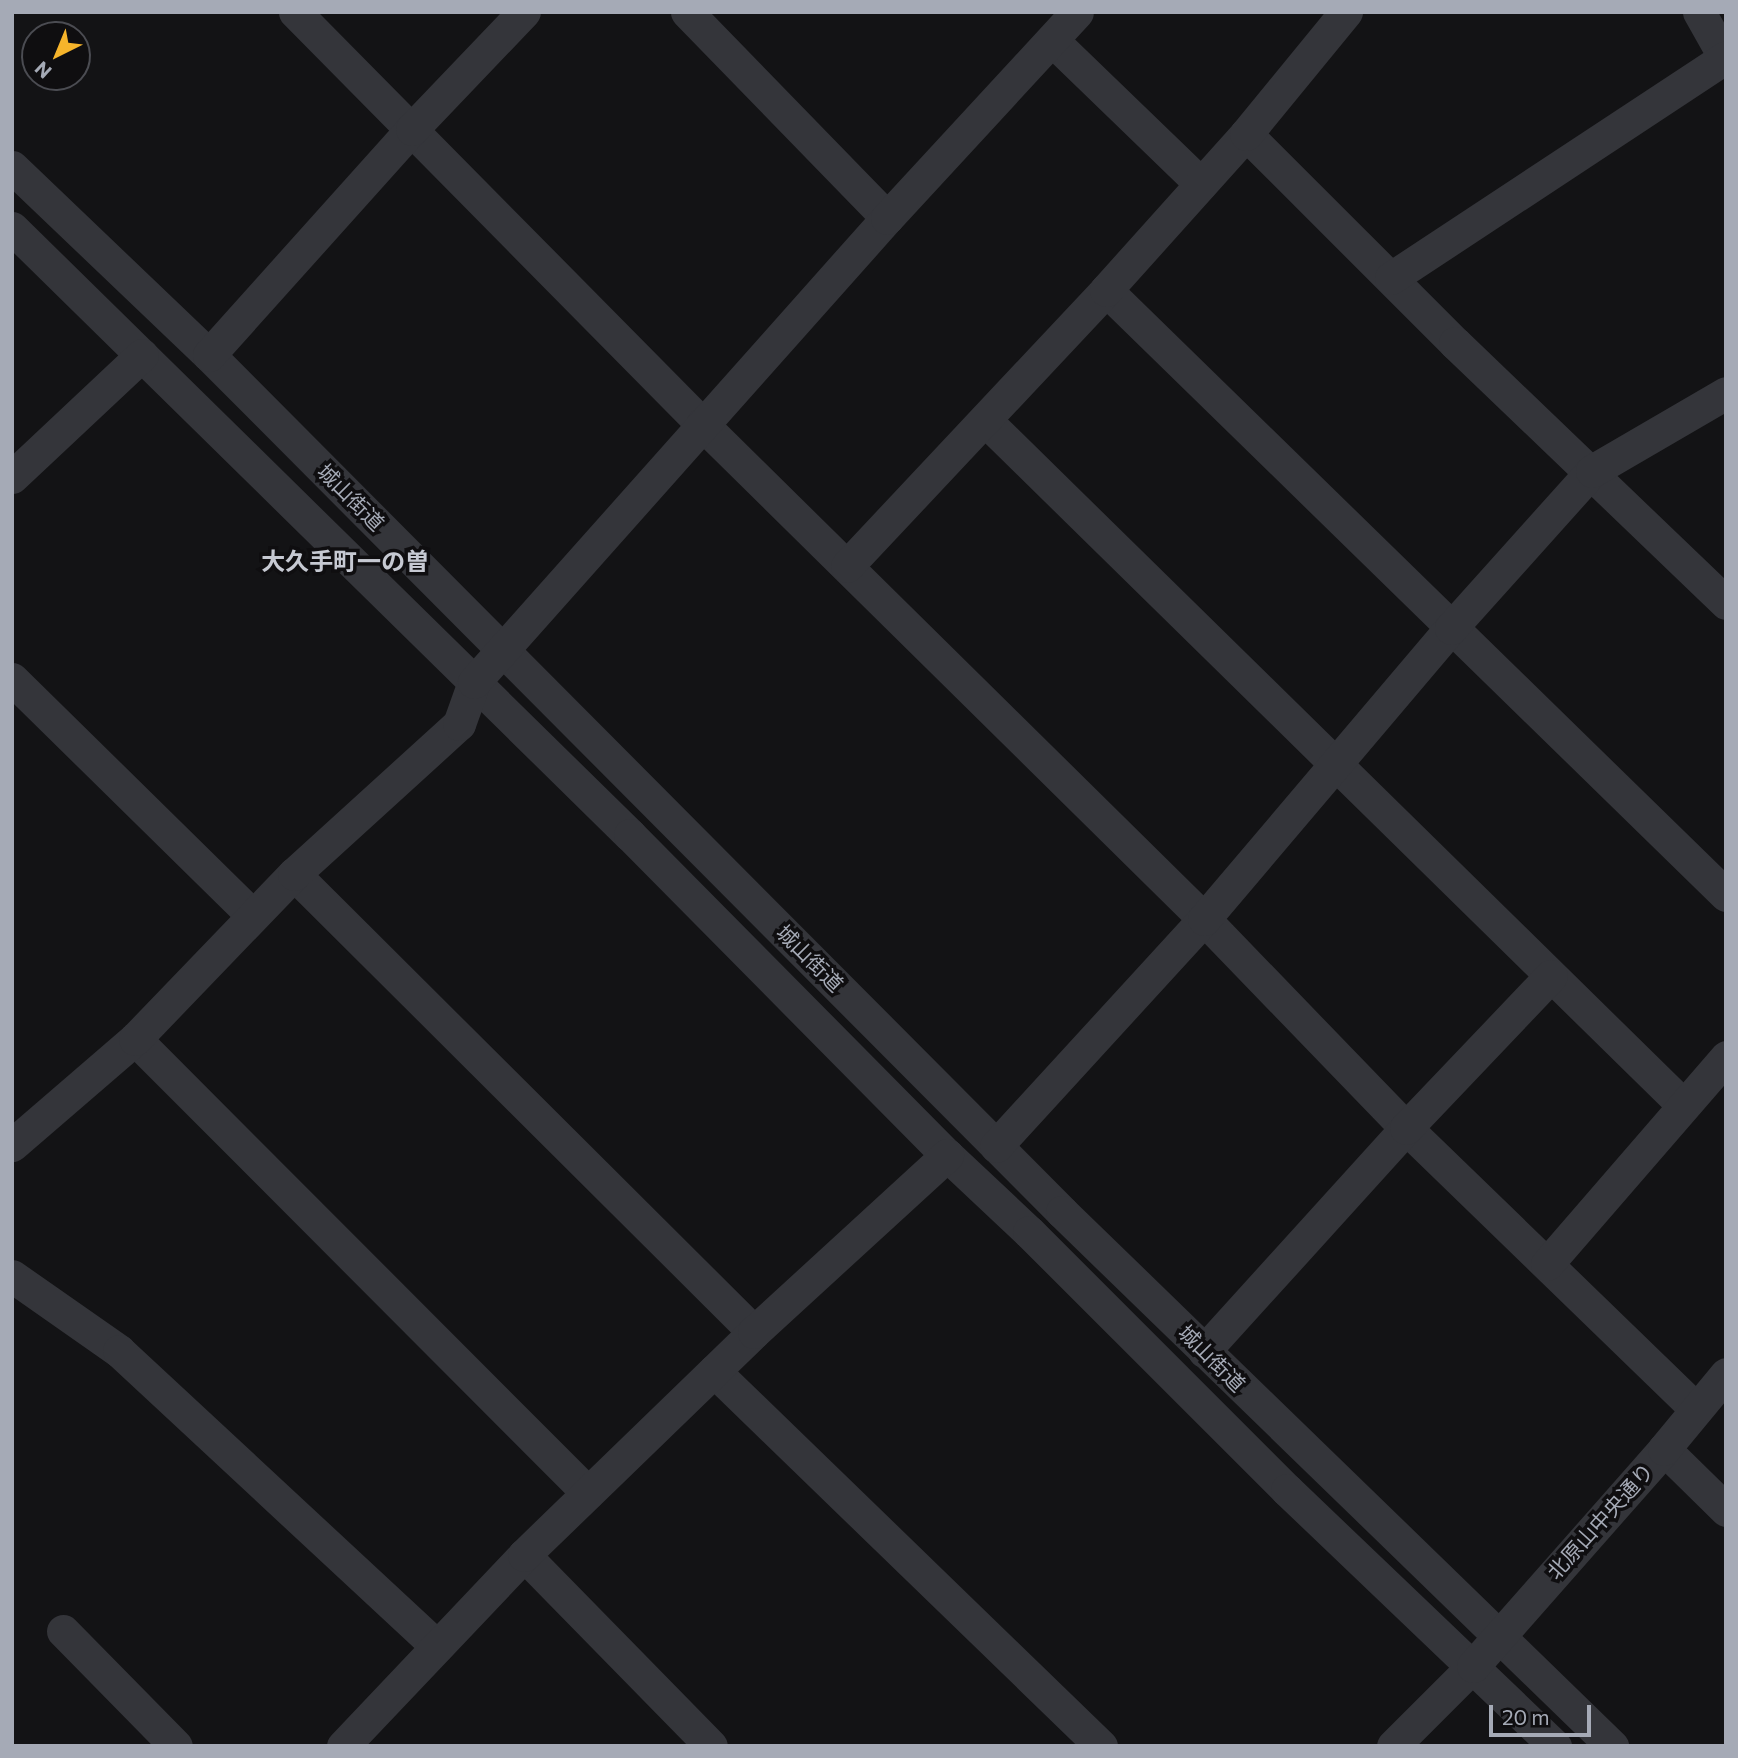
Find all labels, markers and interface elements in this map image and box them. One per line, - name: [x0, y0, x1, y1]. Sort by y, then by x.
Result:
- north arrow: [21, 21, 91, 91]
- text: N: [30, 57, 56, 84]
- street label: 城山街道: [312, 458, 390, 536]
- district label: 大久手町一の曽: [261, 547, 429, 575]
- street label: 城山街道: [771, 919, 849, 997]
- street label: 城山街道: [1173, 1319, 1251, 1397]
- street label: 北原山中央通り: [1541, 1458, 1659, 1584]
- scale bar: [1493, 1692, 1594, 1736]
- text: 20 m: [1502, 1704, 1550, 1729]

